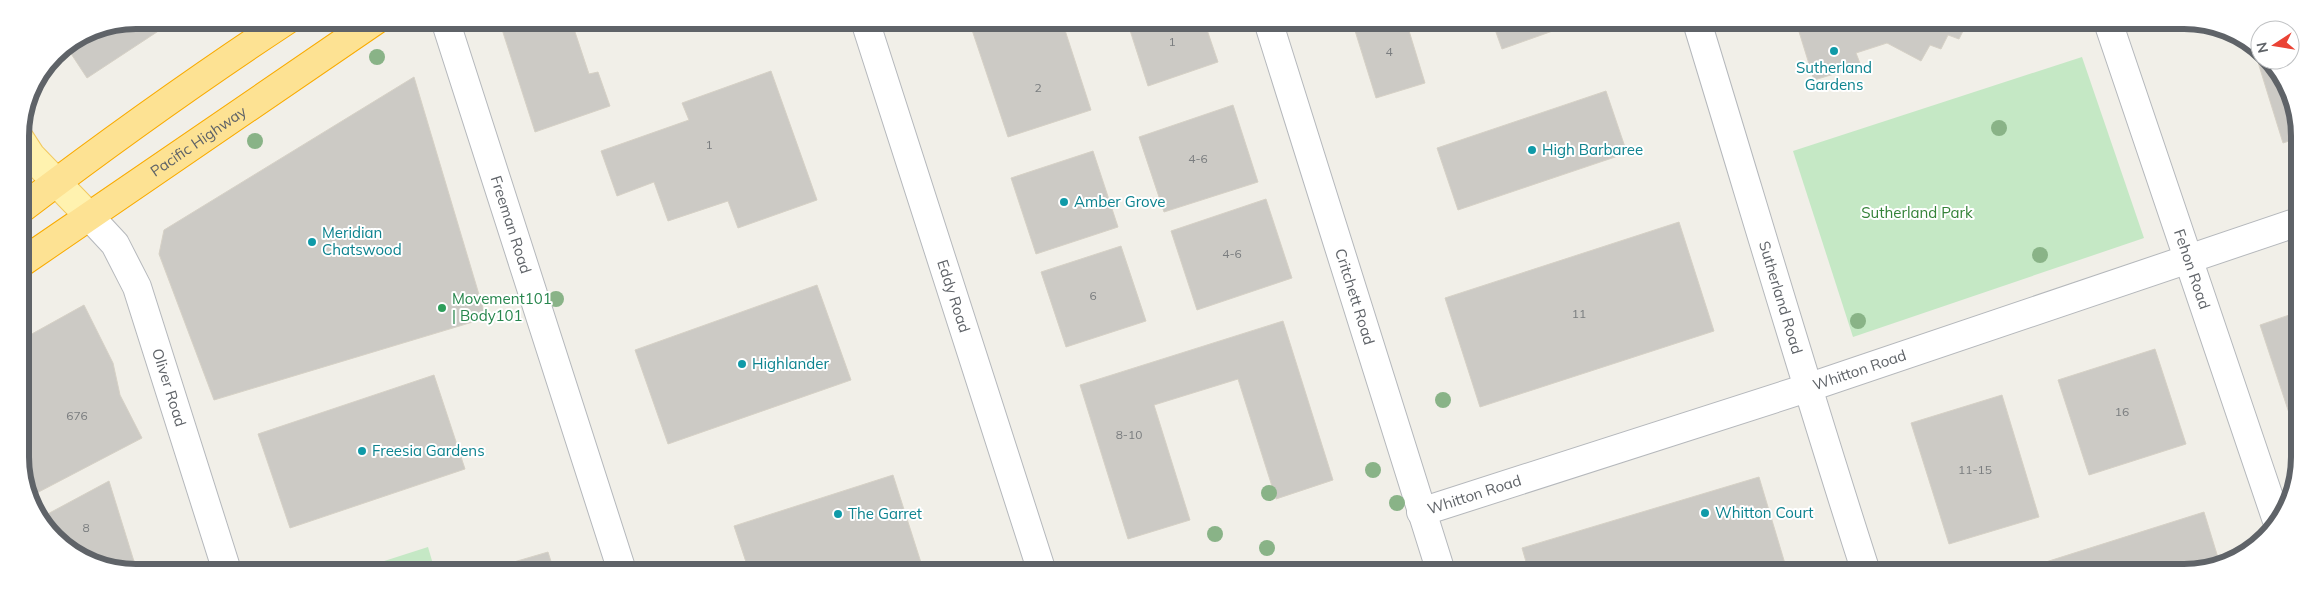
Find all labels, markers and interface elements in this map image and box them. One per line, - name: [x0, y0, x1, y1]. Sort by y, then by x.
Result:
- north arrow: [2250, 20, 2300, 70]
- house number: 1: [1168, 34, 1176, 49]
- text: N: [2252, 41, 2272, 55]
- house number: 4: [1385, 44, 1393, 59]
- marker: Sutherland Gardens: [1828, 45, 1840, 57]
- place label: Sutherland Gardens: [1796, 58, 1872, 94]
- house number: 2: [1034, 80, 1042, 95]
- street label: Pacific Highway: [147, 102, 250, 181]
- house number: 1: [705, 137, 713, 152]
- place label: High Barbaree: [1542, 140, 1643, 159]
- marker: High Barbaree: [1526, 144, 1538, 156]
- house number: 4-6: [1188, 151, 1208, 166]
- street label: Freeman Road: [487, 173, 536, 276]
- place label: Amber Grove: [1074, 192, 1166, 211]
- marker: Amber Grove: [1058, 196, 1070, 208]
- park label: Sutherland Park: [1861, 203, 1973, 222]
- place label: Meridian Chatswood: [322, 223, 402, 259]
- street label: Fehon Road: [2170, 227, 2215, 312]
- marker: Meridian Chatswood: [306, 236, 318, 248]
- street label: Sutherland Road: [1755, 239, 1807, 356]
- house number: 4-6: [1222, 246, 1242, 261]
- street label: Critchett Road: [1331, 246, 1379, 347]
- street label: Eddy Road: [933, 257, 974, 335]
- house number: 6: [1089, 288, 1097, 303]
- place label: Movement101 | Body101: [452, 289, 552, 325]
- marker: Movement101 | Body101: [436, 302, 448, 314]
- house number: 11: [1572, 306, 1586, 321]
- street label: Whitton Road: [1810, 345, 1909, 394]
- street label: Oliver Road: [148, 346, 191, 429]
- place label: Highlander: [752, 354, 829, 373]
- marker: Highlander: [736, 358, 748, 370]
- house number: 16: [2115, 404, 2129, 419]
- house number: 676: [66, 408, 88, 423]
- house number: 8-10: [1116, 427, 1142, 442]
- place label: Freesia Gardens: [372, 441, 485, 460]
- marker: Freesia Gardens: [356, 445, 368, 457]
- house number: 11-15: [1958, 462, 1992, 477]
- street label: Whitton Road: [1425, 470, 1523, 518]
- place label: Whitton Court: [1715, 503, 1814, 522]
- place label: The Garret: [848, 504, 922, 523]
- marker: Whitton Court: [1699, 507, 1711, 519]
- marker: The Garret: [832, 508, 844, 520]
- house number: 8: [82, 520, 90, 535]

